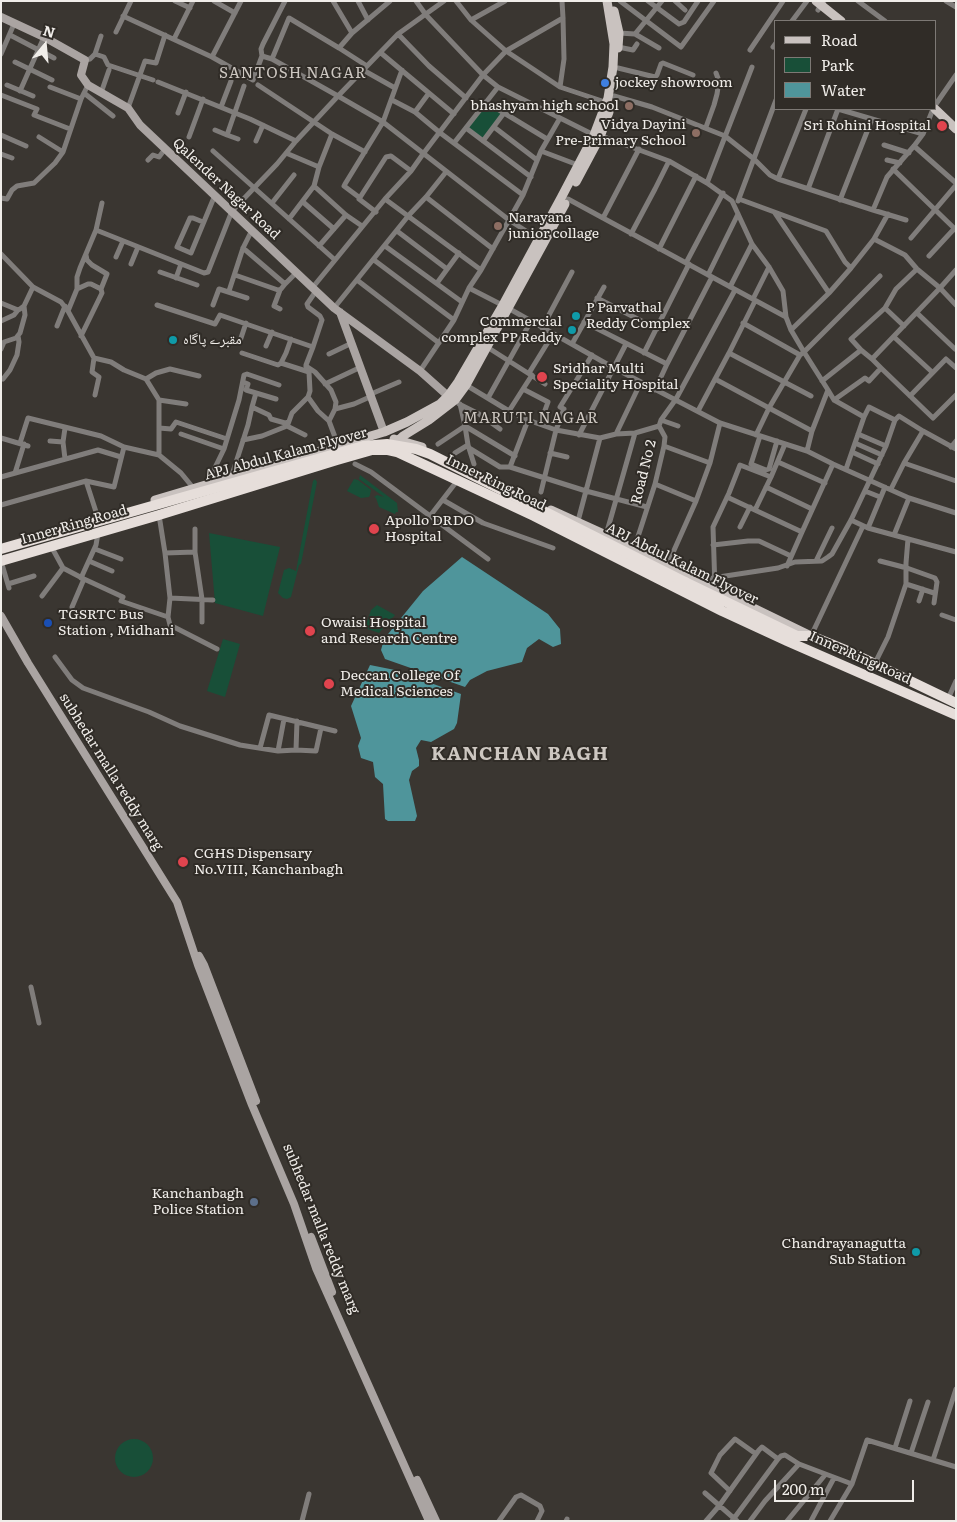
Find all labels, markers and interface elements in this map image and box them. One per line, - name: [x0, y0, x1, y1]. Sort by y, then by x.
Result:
- text: N: [41, 19, 58, 42]
- north arrow: [20, 20, 70, 70]
- legend: [774, 20, 937, 110]
- text: Road: [821, 28, 857, 51]
- text: Park: [821, 53, 854, 76]
- district label: SANTOSH NAGAR: [217, 65, 369, 83]
- place label: jockey showroom: [615, 75, 733, 91]
- marker: jockey showroom: [599, 77, 611, 89]
- text: Water: [821, 78, 866, 101]
- place label: bhashyam high school: [471, 98, 619, 114]
- marker: bhashyam high school: [623, 100, 635, 112]
- place label: Vidya Dayini Pre-Primary School: [555, 117, 686, 150]
- place label: Sri Rohini Hospital: [804, 118, 931, 134]
- marker: Sri Rohini Hospital: [935, 119, 949, 133]
- marker: Vidya Dayini Pre-Primary School: [690, 127, 702, 139]
- street label: Qalender Nagar Road: [169, 135, 283, 243]
- place label: Narayana junior collage: [508, 210, 599, 242]
- marker: Narayana junior collage: [492, 220, 504, 232]
- place label: P Parvathal Reddy Complex: [586, 300, 690, 332]
- marker: P Parvathal Reddy Complex: [570, 310, 582, 322]
- place label: Commercial complex PP Reddy: [441, 314, 562, 347]
- marker: Commercial complex PP Reddy: [566, 324, 578, 336]
- place label: مقبرے پاگاہ: [183, 332, 242, 348]
- marker: مقبرے پاگاہ: [167, 334, 179, 346]
- place label: Sridhar Multi Speciality Hospital: [553, 361, 678, 394]
- marker: Sridhar Multi Speciality Hospital: [535, 370, 549, 384]
- district label: MARUTI NAGAR: [461, 410, 601, 428]
- street label: APJ Abdul Kalam Flyover: [203, 424, 369, 484]
- street label: Road No 2: [628, 438, 660, 506]
- street label: Inner Ring Road: [443, 452, 549, 514]
- street label: Inner Ring Road: [19, 502, 129, 548]
- place label: Apollo DRDO Hospital: [385, 513, 474, 546]
- street label: APJ Abdul Kalam Flyover: [603, 520, 761, 608]
- marker: Apollo DRDO Hospital: [367, 522, 381, 536]
- place label: TGSRTC Bus Station , Midhani: [58, 607, 174, 640]
- place label: Owaisi Hospital and Research Centre: [321, 615, 457, 648]
- marker: TGSRTC Bus Station , Midhani: [42, 617, 54, 629]
- marker: Owaisi Hospital and Research Centre: [303, 624, 317, 638]
- street label: Inner Ring Road: [807, 628, 913, 688]
- place label: Deccan College Of Medical Sciences: [340, 668, 459, 700]
- marker: Deccan College Of Medical Sciences: [322, 677, 336, 691]
- street label: subhedar malla reddy marg: [56, 690, 166, 854]
- district label: KANCHAN BAGH: [429, 743, 611, 765]
- place label: CGHS Dispensary No.VIII, Kanchanbagh: [194, 846, 344, 879]
- marker: CGHS Dispensary No.VIII, Kanchanbagh: [176, 855, 190, 869]
- street label: subhedar malla reddy marg: [279, 1141, 363, 1317]
- place label: Kanchanbagh Police Station: [152, 1186, 244, 1218]
- marker: Kanchanbagh Police Station: [248, 1196, 260, 1208]
- place label: Chandrayanagutta Sub Station: [782, 1236, 906, 1268]
- marker: Chandrayanagutta Sub Station: [910, 1246, 922, 1258]
- scale bar: [777, 1470, 917, 1502]
- text: 200 m: [782, 1477, 825, 1500]

